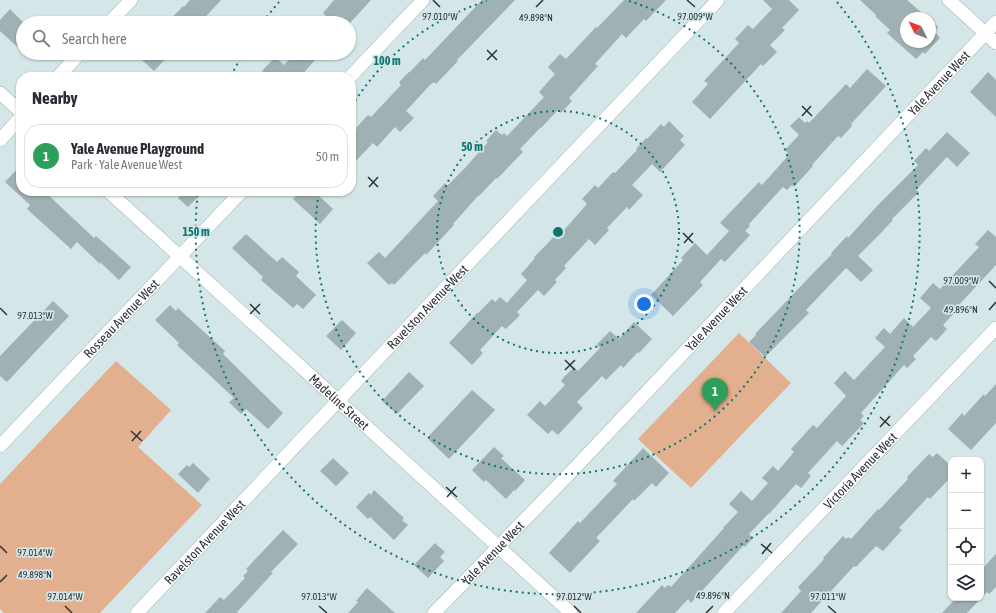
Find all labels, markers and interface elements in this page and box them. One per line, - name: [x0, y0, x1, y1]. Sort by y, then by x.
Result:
- text: 97.010°W: [422, 11, 458, 22]
- text: 97.009°W: [677, 11, 713, 22]
- text: 49.898°N: [519, 12, 553, 23]
- north arrow: [900, 12, 936, 48]
- search box: [16, 16, 356, 60]
- icon: search: [30, 27, 52, 49]
- text: Search here: [62, 30, 127, 47]
- street label: Yale Avenue West: [905, 48, 973, 118]
- text: 100 m: [373, 54, 401, 68]
- text: Nearby: [32, 88, 78, 108]
- text: Yale Avenue Playground: [71, 140, 204, 157]
- text: 50 m: [461, 140, 483, 154]
- text: 1: [43, 149, 49, 164]
- text: 50 m: [316, 149, 339, 164]
- text: Park · Yale Avenue West: [71, 157, 182, 172]
- text: 150 m: [182, 225, 210, 239]
- centre of rings: [551, 225, 565, 239]
- street label: Ravelston Avenue West: [384, 262, 471, 352]
- text: 97.009°W: [943, 275, 979, 286]
- street label: Rosseau Avenue West: [81, 276, 163, 361]
- street label: Yale Avenue West: [683, 283, 751, 354]
- your location: [634, 294, 654, 314]
- text: 49.896°N: [944, 304, 978, 315]
- text: 97.013°W: [17, 310, 53, 321]
- street label: Madeline Street: [306, 371, 372, 433]
- pin: 1: [702, 378, 728, 411]
- street label: Victoria Avenue West: [821, 429, 900, 512]
- map controls: [948, 457, 984, 601]
- button: +: [948, 457, 984, 493]
- button: −: [948, 493, 984, 529]
- street label: Ravelston Avenue West: [161, 497, 248, 588]
- street label: Yale Avenue West: [459, 518, 527, 588]
- button: locate: [948, 529, 984, 565]
- text: 97.014°W: [17, 547, 53, 558]
- button: layers: [948, 565, 984, 601]
- text: 49.898°N: [18, 569, 52, 580]
- text: 49.896°N: [696, 590, 730, 601]
- text: 97.014°W: [47, 591, 83, 602]
- text: 97.013°W: [301, 591, 337, 602]
- text: 97.012°W: [556, 591, 592, 602]
- text: 97.011°W: [810, 591, 846, 602]

